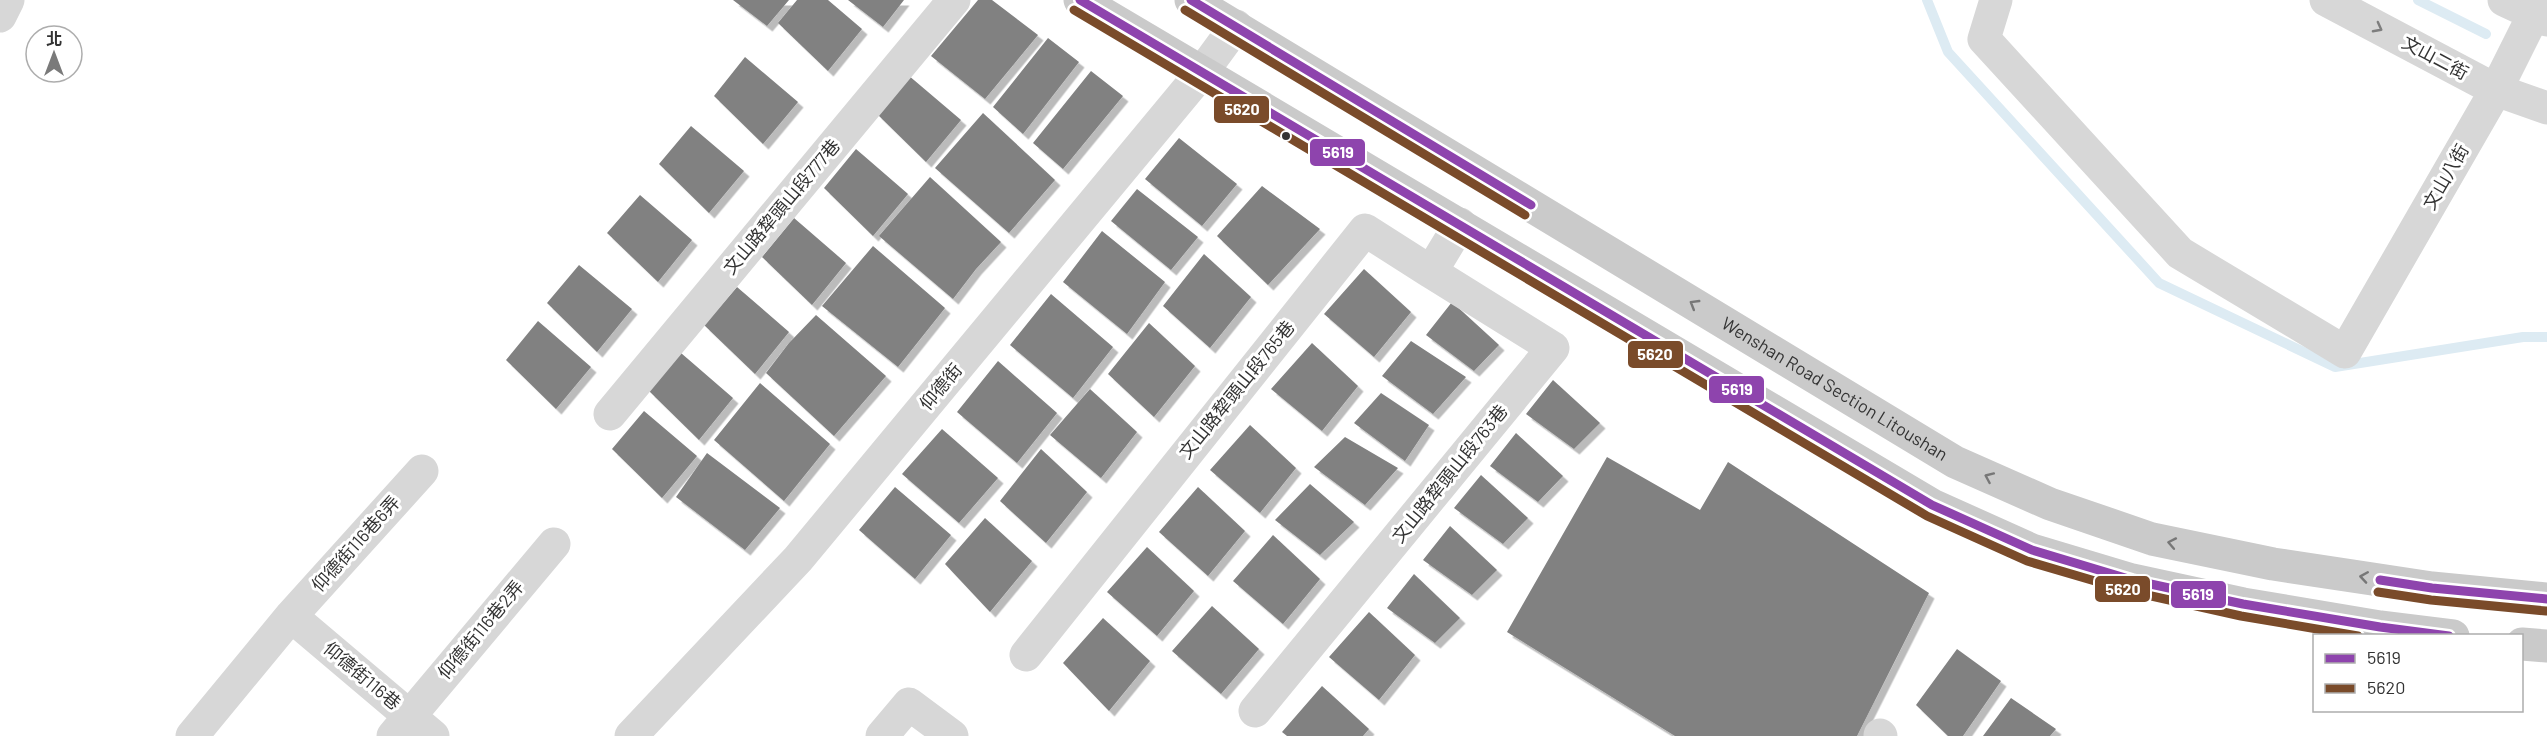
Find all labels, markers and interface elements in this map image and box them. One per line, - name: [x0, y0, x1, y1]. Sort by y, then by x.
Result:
- one-way arrow: [2372, 21, 2382, 32]
- north arrow: [24, 24, 84, 84]
- text: 北: [46, 29, 62, 48]
- street label: 文山二街: [2399, 31, 2472, 84]
- line badge: 5620: [1213, 95, 1270, 124]
- text: 5620: [1224, 99, 1260, 118]
- unlabelled marker: [1280, 130, 1292, 142]
- street label: 文山路犂頭山段777巷: [718, 134, 844, 278]
- line badge: 5619: [1309, 138, 1366, 167]
- street label: 文山八街: [2418, 140, 2473, 213]
- text: 5619: [1322, 142, 1354, 161]
- one-way arrow: [1690, 299, 1700, 311]
- street label: Wenshan Road Section Litoushan: [1718, 312, 1952, 465]
- street label: 文山路犂頭山段765巷: [1174, 316, 1299, 463]
- line badge: 5620: [1627, 340, 1684, 369]
- text: 5620: [1637, 344, 1673, 363]
- street label: 仰德街: [914, 359, 966, 414]
- line badge: 5619: [1708, 375, 1765, 404]
- text: 5619: [1721, 379, 1753, 398]
- street label: 文山路犂頭山段763巷: [1387, 400, 1512, 547]
- one-way arrow: [1984, 472, 1995, 484]
- street label: 仰德街116巷6弄: [307, 491, 404, 596]
- one-way arrow: [2167, 537, 2177, 550]
- one-way arrow: [2359, 572, 2368, 584]
- line badge: 5620: [2094, 575, 2151, 603]
- street label: 仰德街116巷2弄: [433, 576, 528, 683]
- text: 5620: [2105, 579, 2141, 598]
- line badge: 5619: [2170, 580, 2227, 609]
- text: 5619: [2182, 584, 2214, 603]
- legend: [2313, 634, 2523, 712]
- street label: 仰德街116巷: [320, 637, 406, 714]
- text: 5619: [2367, 646, 2401, 668]
- text: 5620: [2367, 676, 2405, 698]

